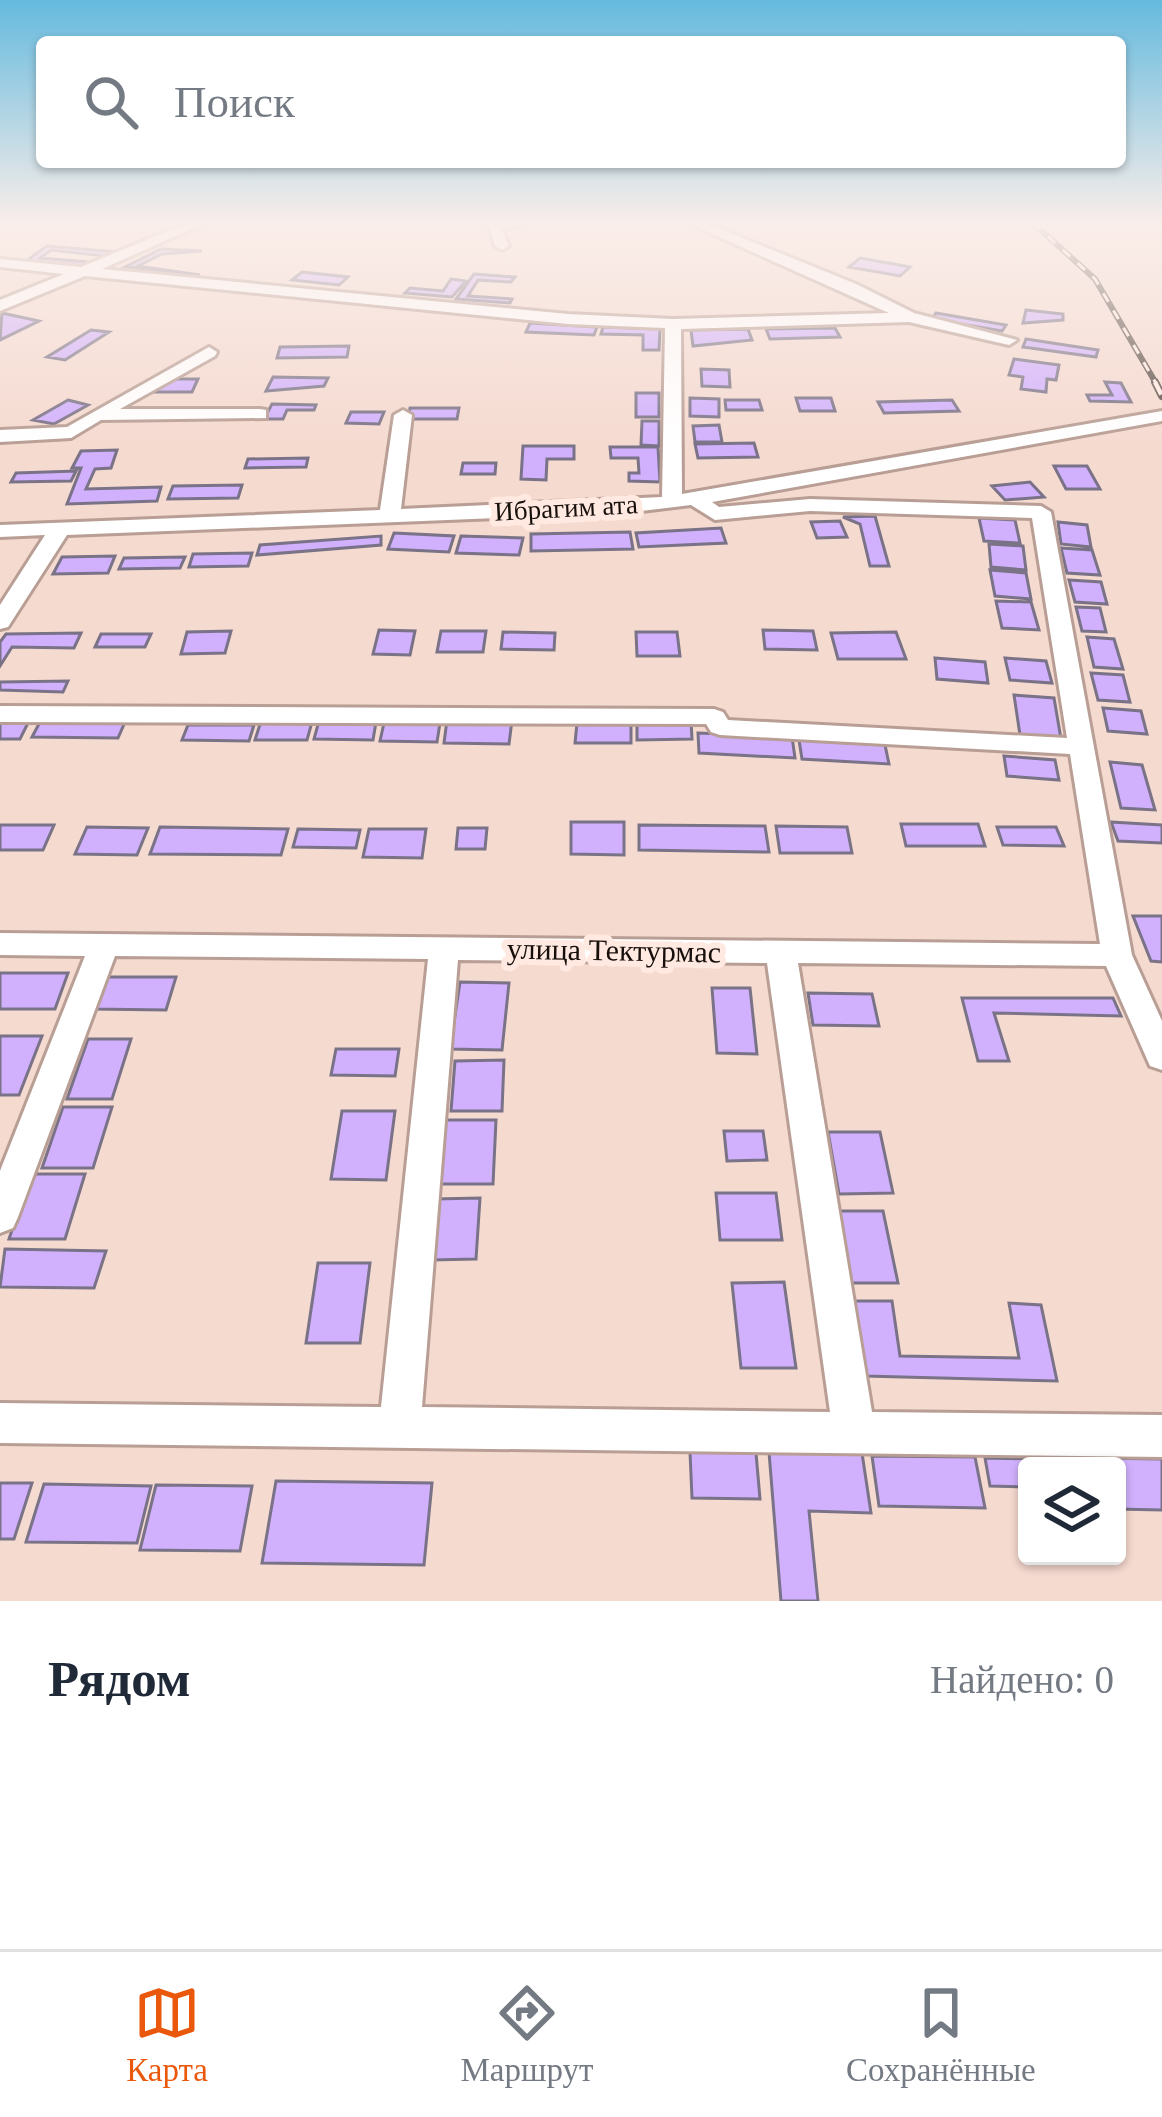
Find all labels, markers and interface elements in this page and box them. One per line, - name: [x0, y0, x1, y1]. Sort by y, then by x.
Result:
- search box: [36, 36, 1126, 168]
- icon: search: [78, 69, 144, 135]
- text: Поиск: [174, 77, 295, 127]
- street label: Ибрагим ата: [494, 489, 638, 527]
- street label: улица Тектурмас: [507, 932, 721, 968]
- map controls: [1018, 1457, 1126, 1565]
- button: layers: [1018, 1457, 1126, 1565]
- text: Рядом: [48, 1651, 191, 1707]
- text: Найдено: 0: [930, 1658, 1114, 1701]
- tab: Карта: [126, 1980, 208, 2089]
- tab: Маршрут: [461, 1980, 593, 2089]
- tab: Сохранённые: [846, 1980, 1036, 2089]

